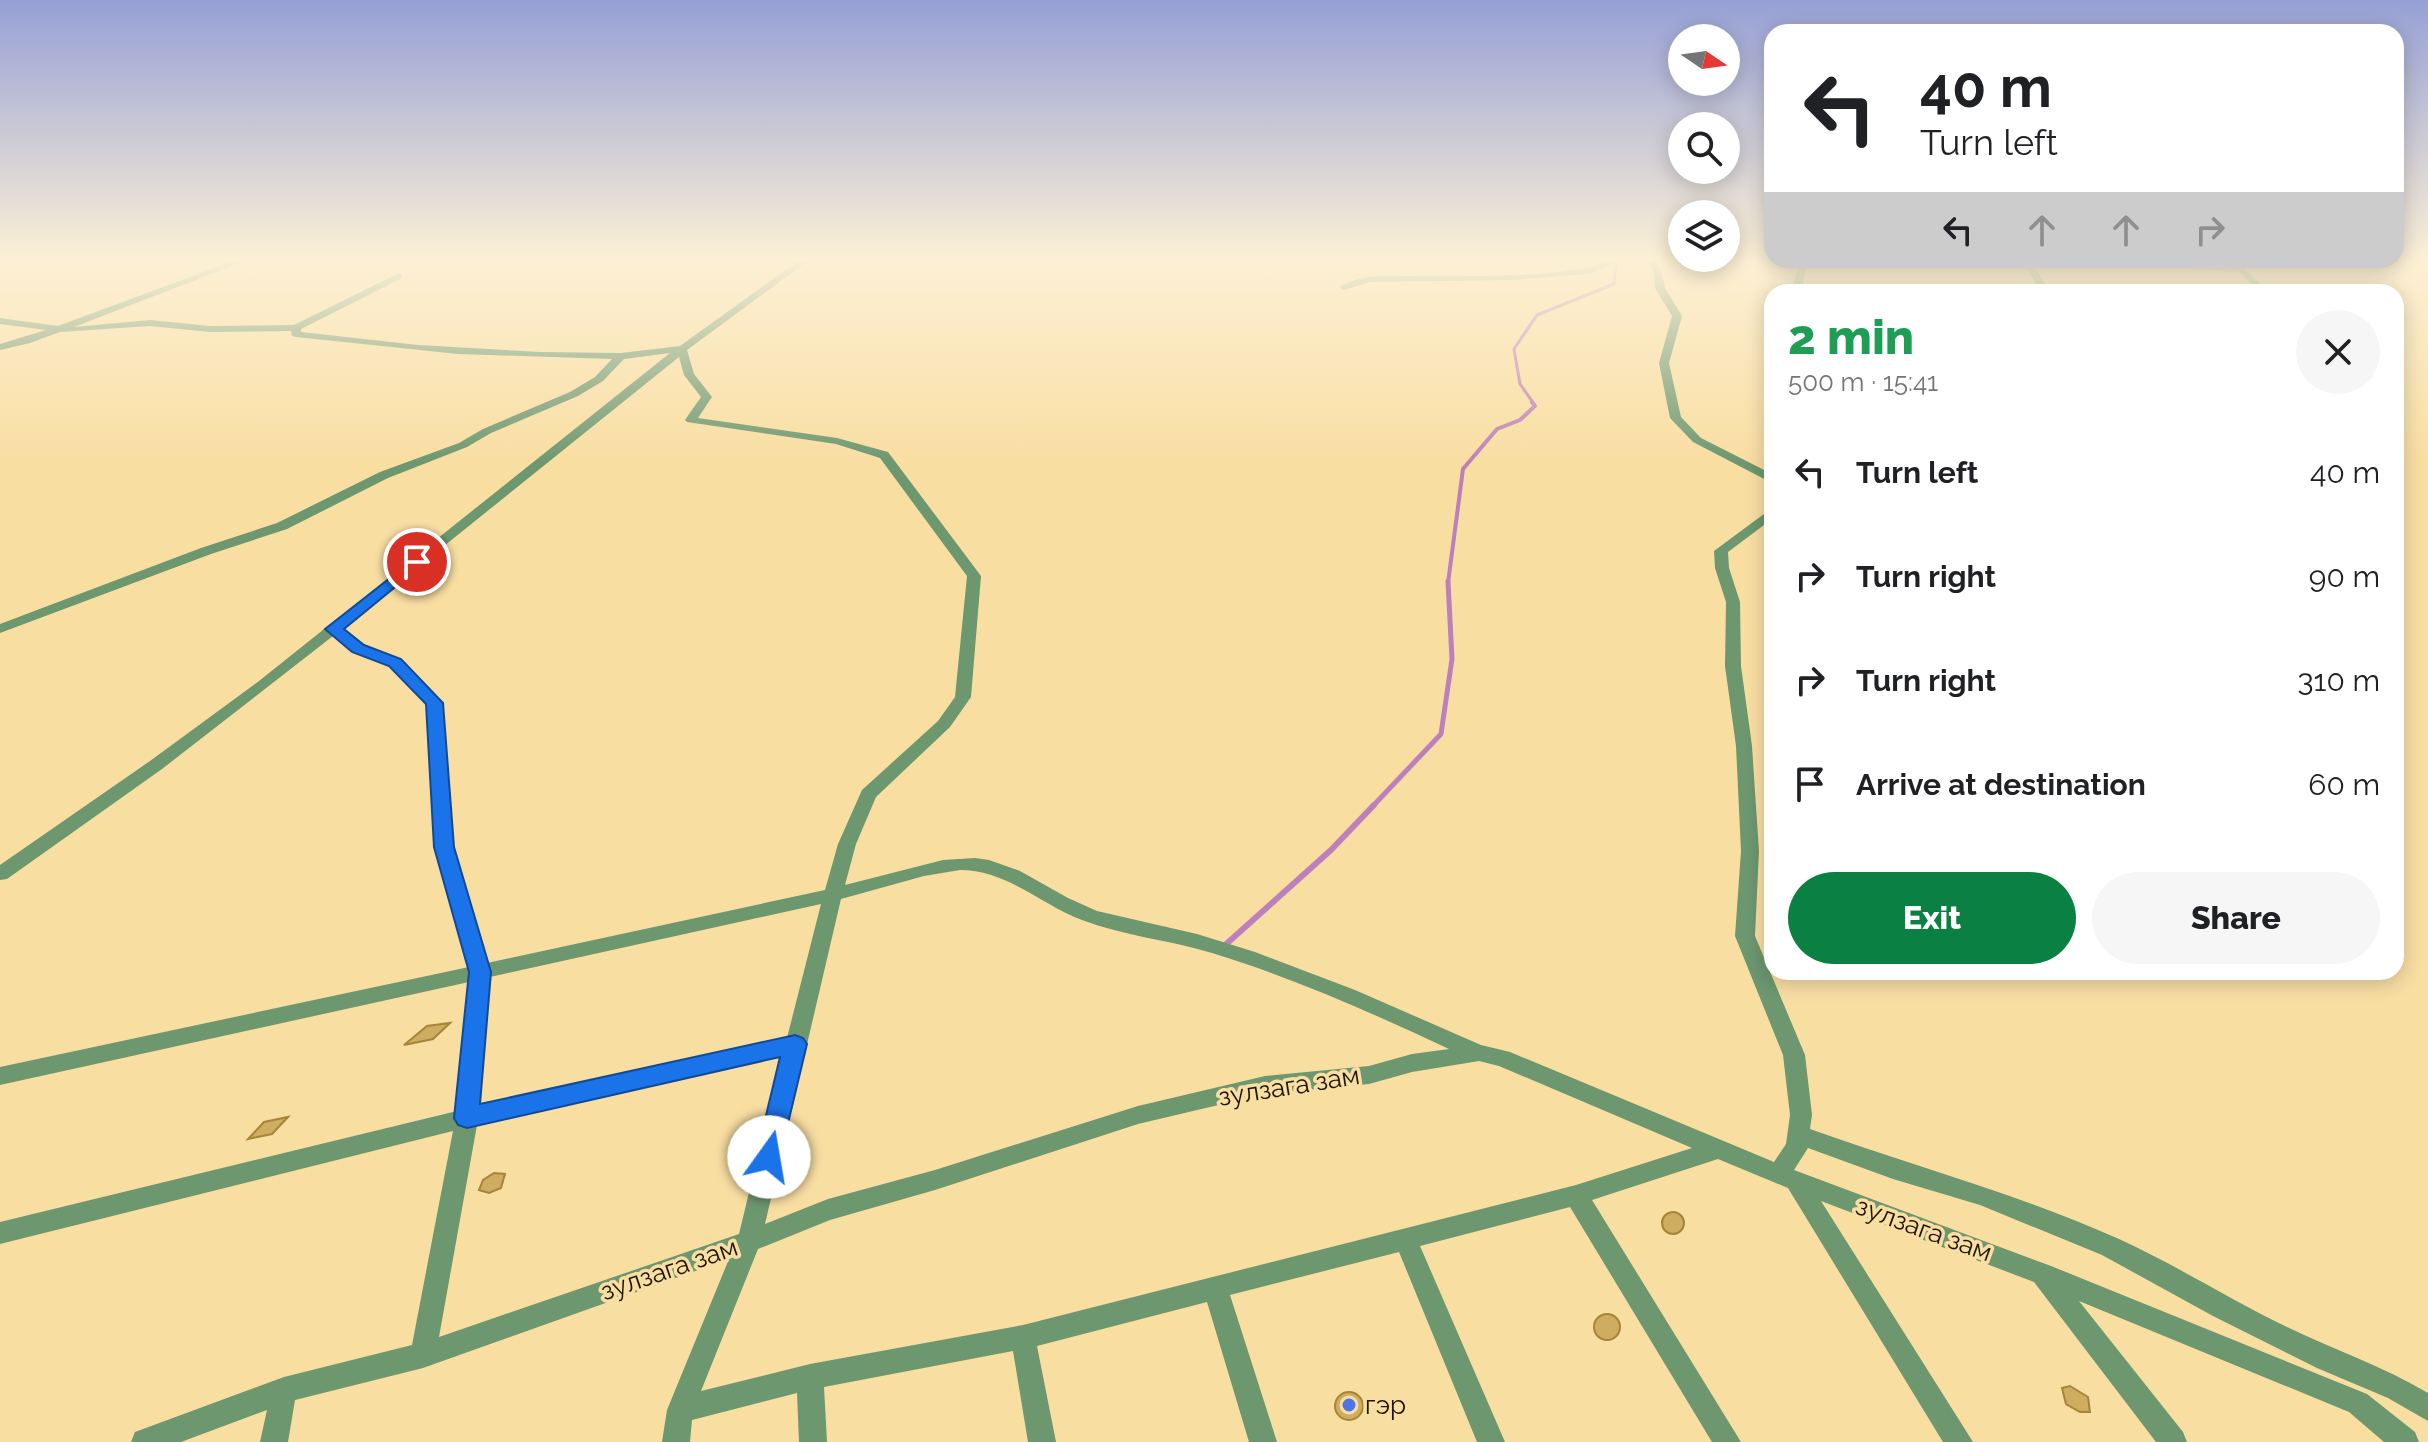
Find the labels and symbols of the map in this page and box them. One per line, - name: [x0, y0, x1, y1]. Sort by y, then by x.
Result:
- north arrow: [1668, 24, 1740, 96]
- pin: [383, 528, 451, 596]
- street label: зулзага зам: [1216, 1060, 1362, 1112]
- position arrow: [727, 1115, 811, 1199]
- street label: зулзага зам: [1852, 1191, 1996, 1267]
- street label: зулзага зам: [597, 1232, 741, 1306]
- place label: гэр: [1365, 1390, 1406, 1420]
- marker: гэр: [1340, 1396, 1358, 1414]

